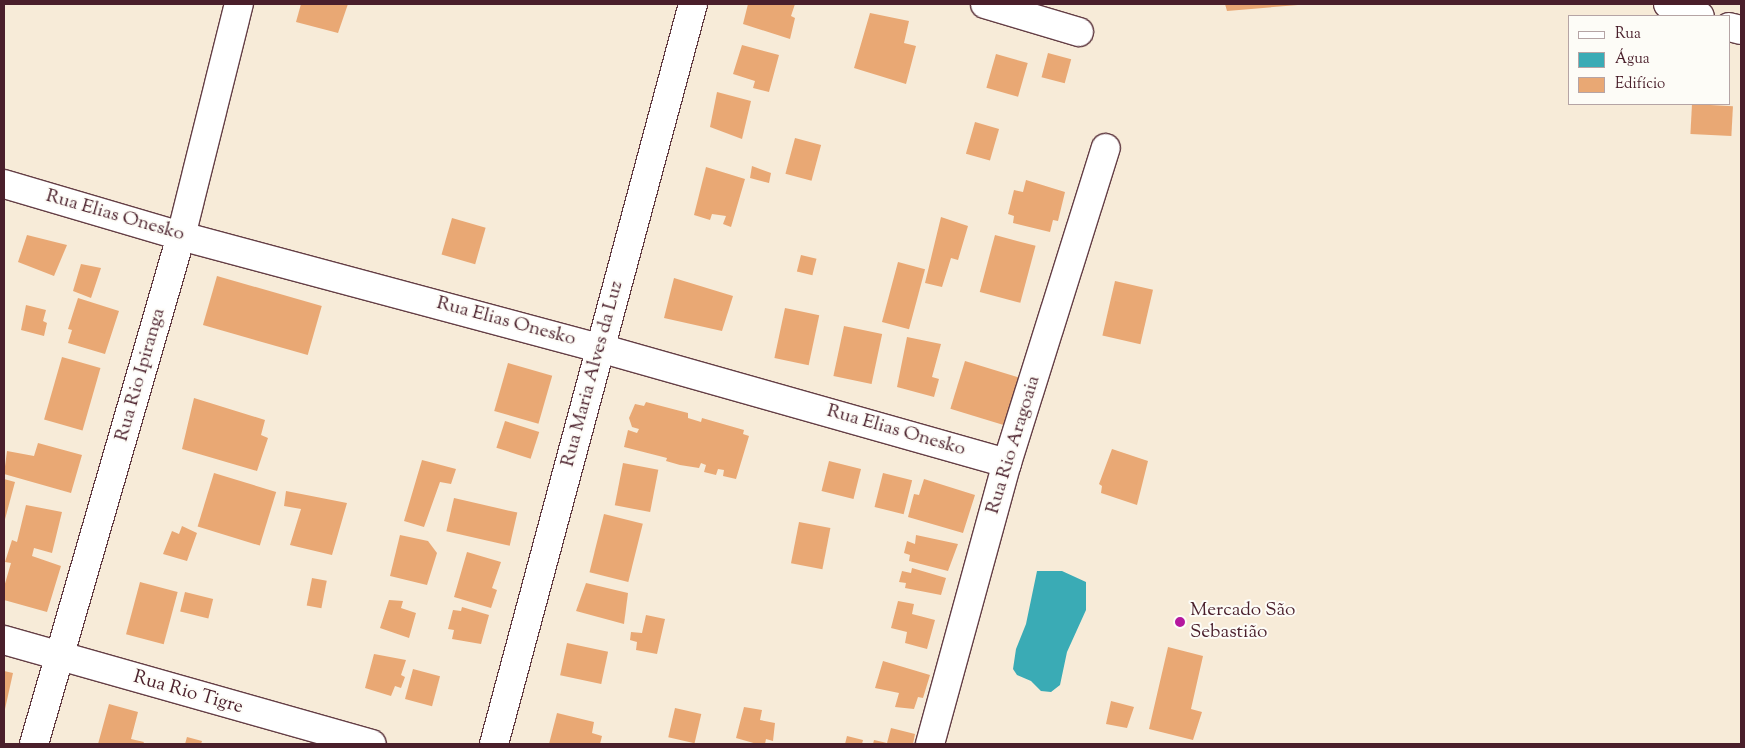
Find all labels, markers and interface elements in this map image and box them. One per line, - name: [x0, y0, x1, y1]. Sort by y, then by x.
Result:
- legend: [1568, 15, 1730, 105]
- text: Rua: [1615, 24, 1641, 45]
- text: Água: [1615, 49, 1650, 70]
- text: Edifício: [1615, 74, 1665, 95]
- street label: Rua Elias Onesko: [43, 185, 187, 247]
- street label: Rua Maria Alves da Luz: [557, 279, 629, 469]
- street label: Rua Elias Onesko: [434, 292, 578, 352]
- street label: Rua Rio Ipiranga: [111, 306, 171, 444]
- street label: Rua Rio Aragoaia: [982, 373, 1046, 517]
- street label: Rua Elias Onesko: [824, 400, 968, 462]
- place label: Mercado São Sebastião: [1190, 600, 1295, 644]
- marker: Mercado São Sebastião: [1174, 616, 1186, 628]
- street label: Rua Rio Tigre: [130, 666, 246, 720]

